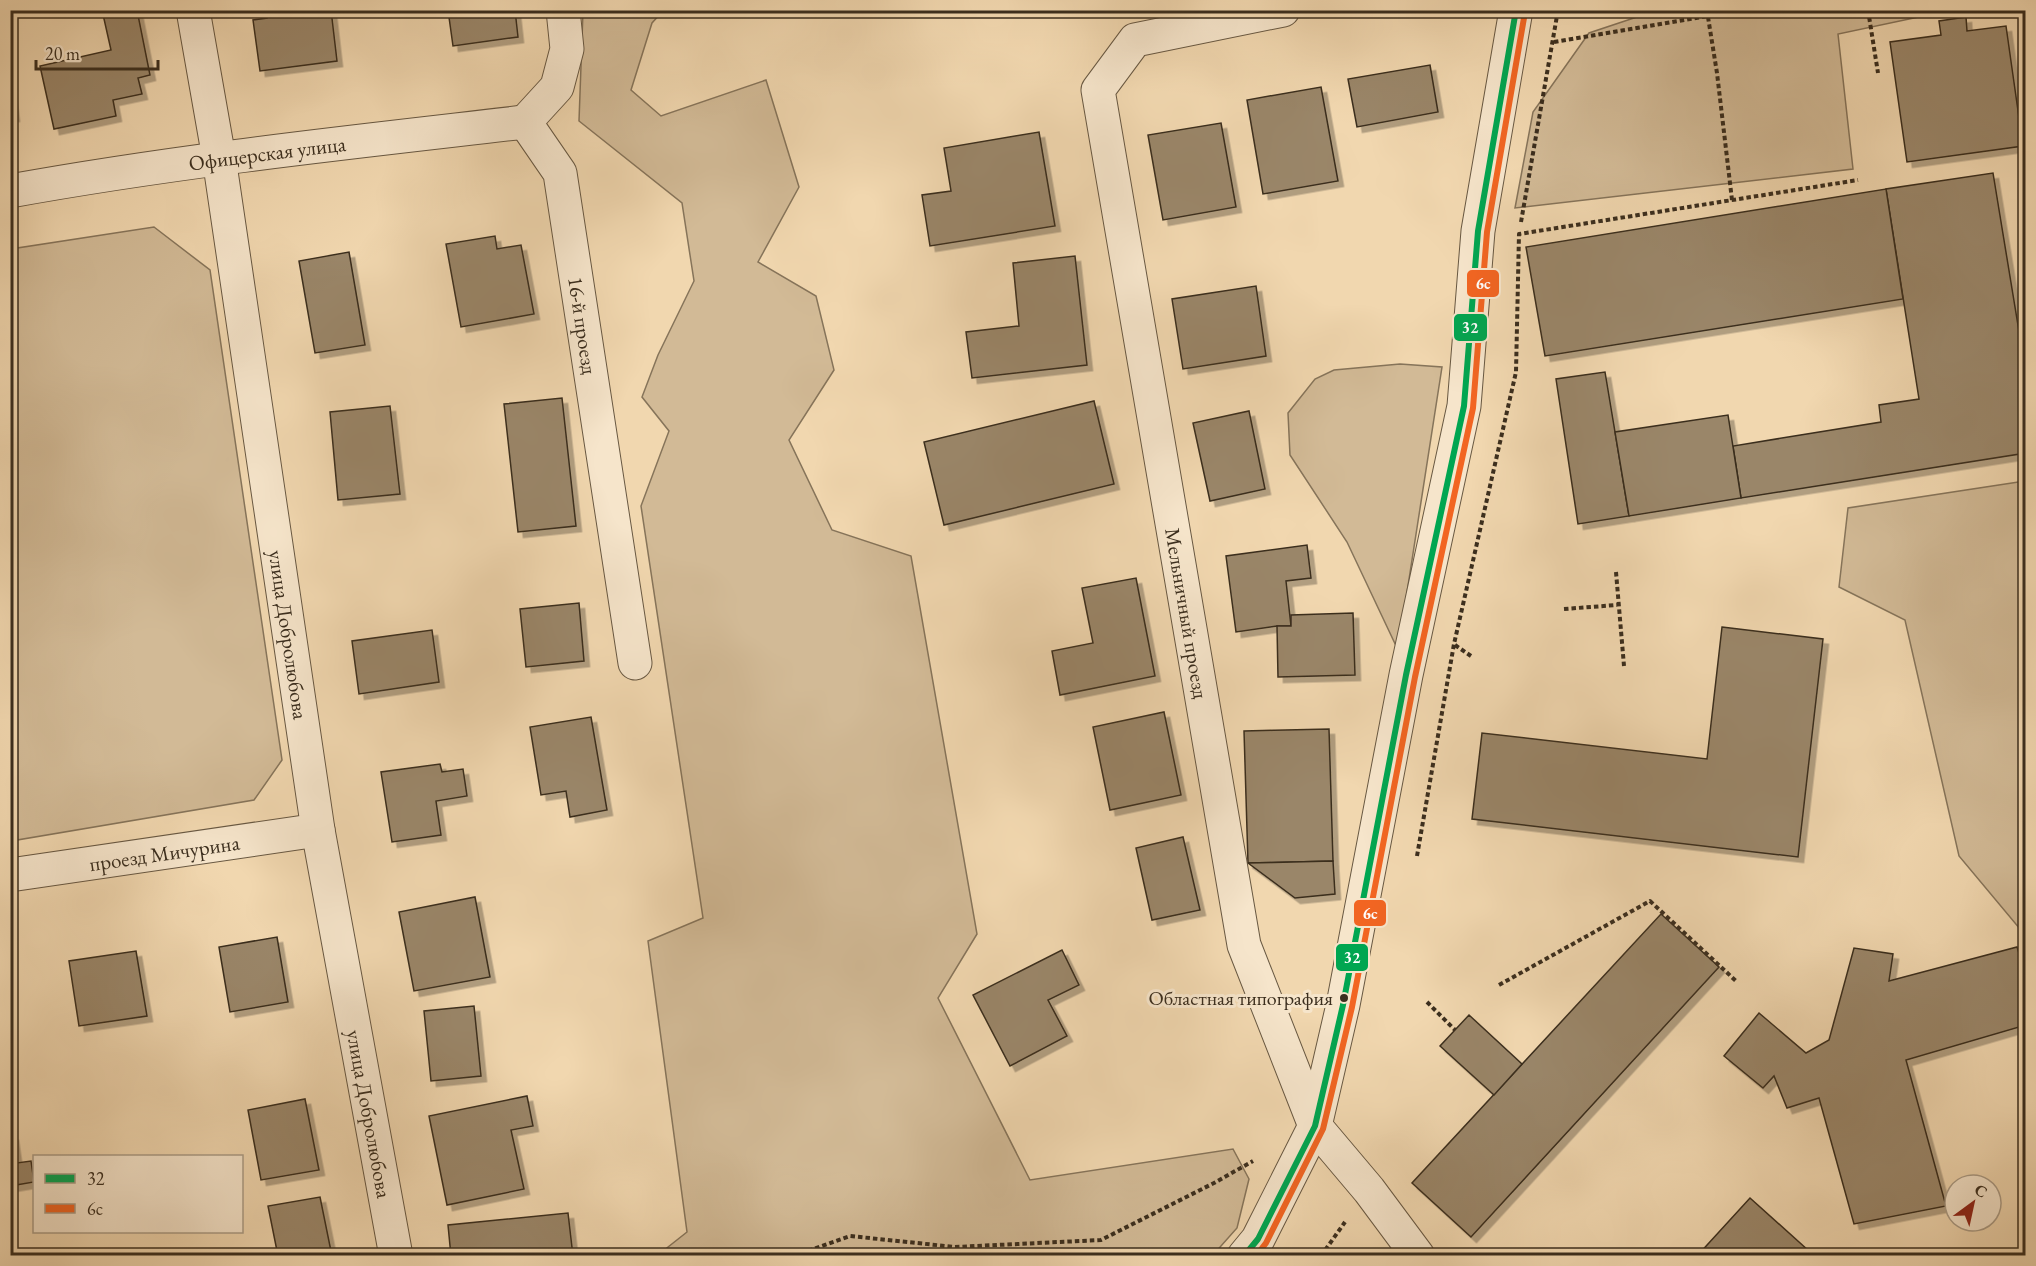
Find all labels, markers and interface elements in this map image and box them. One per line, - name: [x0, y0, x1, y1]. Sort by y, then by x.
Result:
- scale bar: [36, 33, 158, 71]
- text: 20 m: [45, 42, 80, 65]
- street label: Офицерская улица: [187, 129, 348, 176]
- line badge: 6c: [1466, 269, 1500, 298]
- text: 6c: [1475, 273, 1491, 294]
- street label: 16-й проезд: [563, 275, 604, 377]
- line badge: 32: [1453, 313, 1488, 342]
- text: 32: [1462, 317, 1479, 338]
- street label: Мельничный проезд: [1159, 526, 1215, 701]
- street label: улица Добролюбова: [263, 548, 315, 722]
- street label: проезд Мичурина: [87, 828, 242, 877]
- line badge: 6c: [1353, 899, 1387, 927]
- text: 6c: [1362, 903, 1378, 924]
- line badge: 32: [1335, 943, 1369, 972]
- text: 32: [1344, 947, 1361, 968]
- place label: Областная типография: [1149, 985, 1333, 1011]
- marker: Областная типография: [1338, 992, 1350, 1004]
- street label: улица Добролюбова: [341, 1027, 399, 1201]
- legend: [33, 1155, 243, 1233]
- text: 32: [87, 1167, 105, 1190]
- north arrow: [1943, 1173, 2003, 1233]
- text: С: [1970, 1179, 1991, 1203]
- text: 6c: [87, 1197, 103, 1220]

